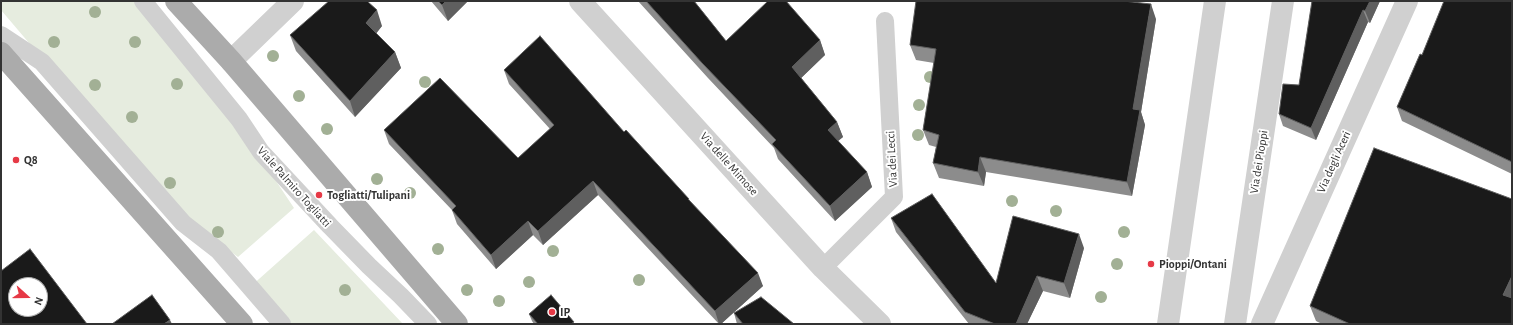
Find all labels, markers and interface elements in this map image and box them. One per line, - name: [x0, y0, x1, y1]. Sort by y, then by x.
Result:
- street label: Via delle Mimose: [697, 129, 761, 199]
- street label: Via dei Pioppi: [1247, 129, 1271, 195]
- street label: Via degli Aceri: [1314, 129, 1354, 195]
- street label: Via dei Lecci: [883, 130, 901, 188]
- street label: Viale Palmiro Togliatti: [254, 144, 334, 230]
- place label: Q8: [24, 153, 38, 167]
- marker: Q8: [11, 155, 21, 165]
- place label: Togliatti/Tulipani: [327, 188, 410, 202]
- marker: Togliatti/Tulipani: [314, 190, 324, 200]
- place label: Pioppi/Ontani: [1159, 257, 1227, 271]
- marker: Pioppi/Ontani: [1146, 259, 1156, 269]
- north arrow: [8, 277, 48, 317]
- text: N: [32, 296, 45, 307]
- place label: IP: [560, 305, 570, 319]
- marker: IP: [547, 307, 557, 317]

